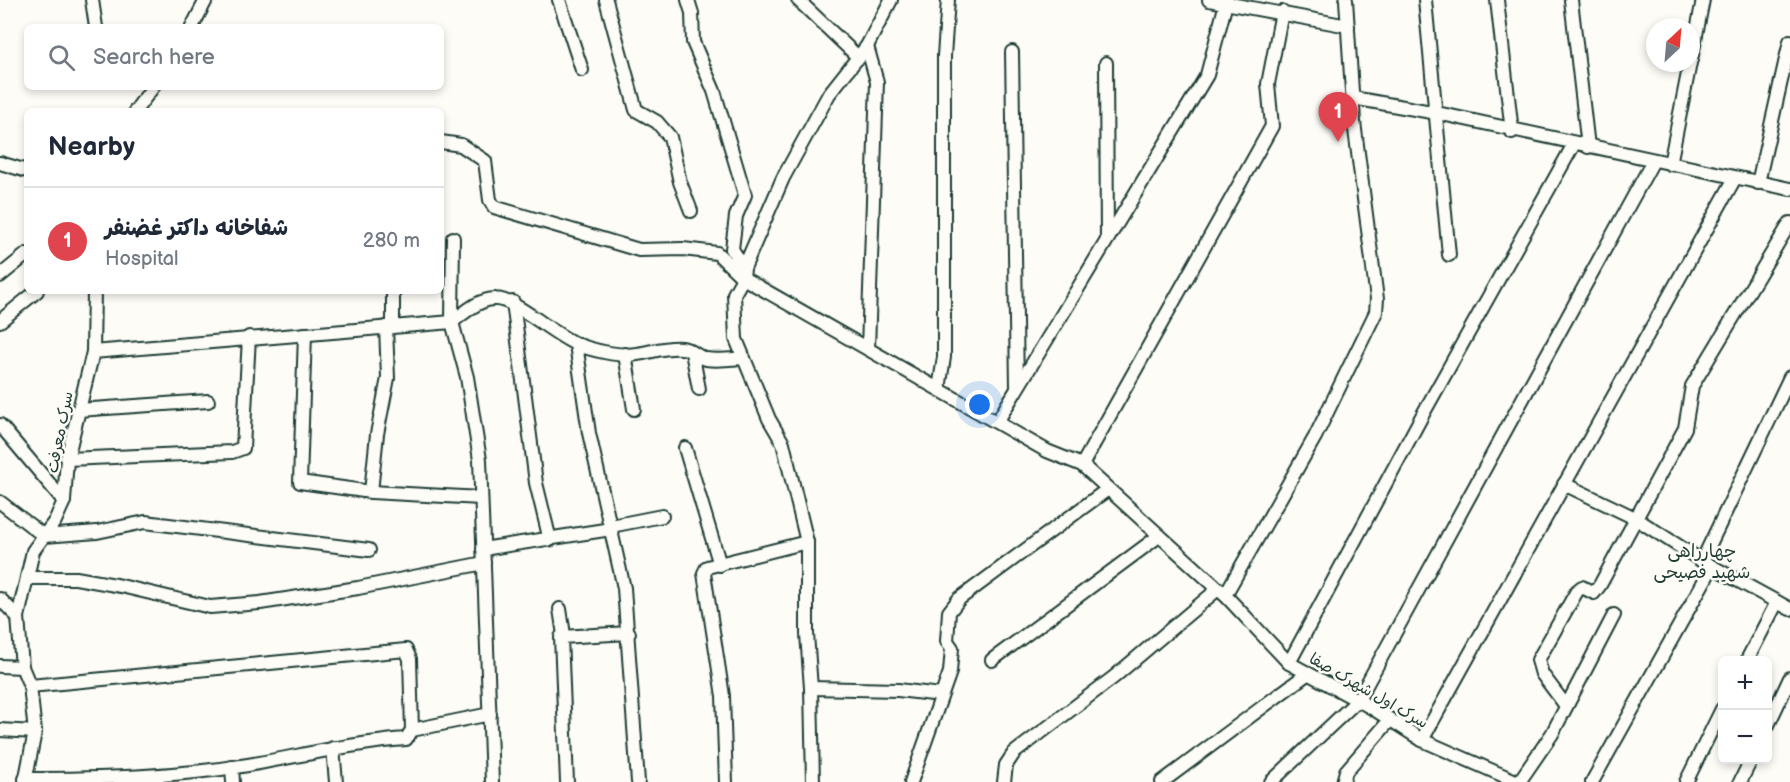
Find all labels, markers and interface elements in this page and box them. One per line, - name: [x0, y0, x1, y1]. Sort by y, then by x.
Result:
- north arrow: [1646, 18, 1700, 72]
- search box: [24, 24, 444, 90]
- icon: search: [45, 41, 78, 74]
- text: Search here: [93, 44, 215, 71]
- pin: 1: [1318, 92, 1358, 142]
- text: Nearby: [48, 132, 135, 163]
- text: شفاخانه داکتر غضنفر: [105, 215, 288, 242]
- text: 1: [63, 229, 72, 253]
- text: 280 m: [363, 229, 420, 253]
- text: Hospital: [105, 247, 178, 271]
- street label: سرک معرفت: [43, 390, 78, 475]
- your location: [965, 390, 994, 419]
- district label: چهارراهی شهید فصیحی: [1654, 541, 1750, 583]
- street label: سرک اول شهرک صفا: [1305, 650, 1431, 733]
- map controls: [1718, 656, 1772, 764]
- button: +: [1718, 656, 1772, 710]
- button: −: [1718, 710, 1772, 764]

